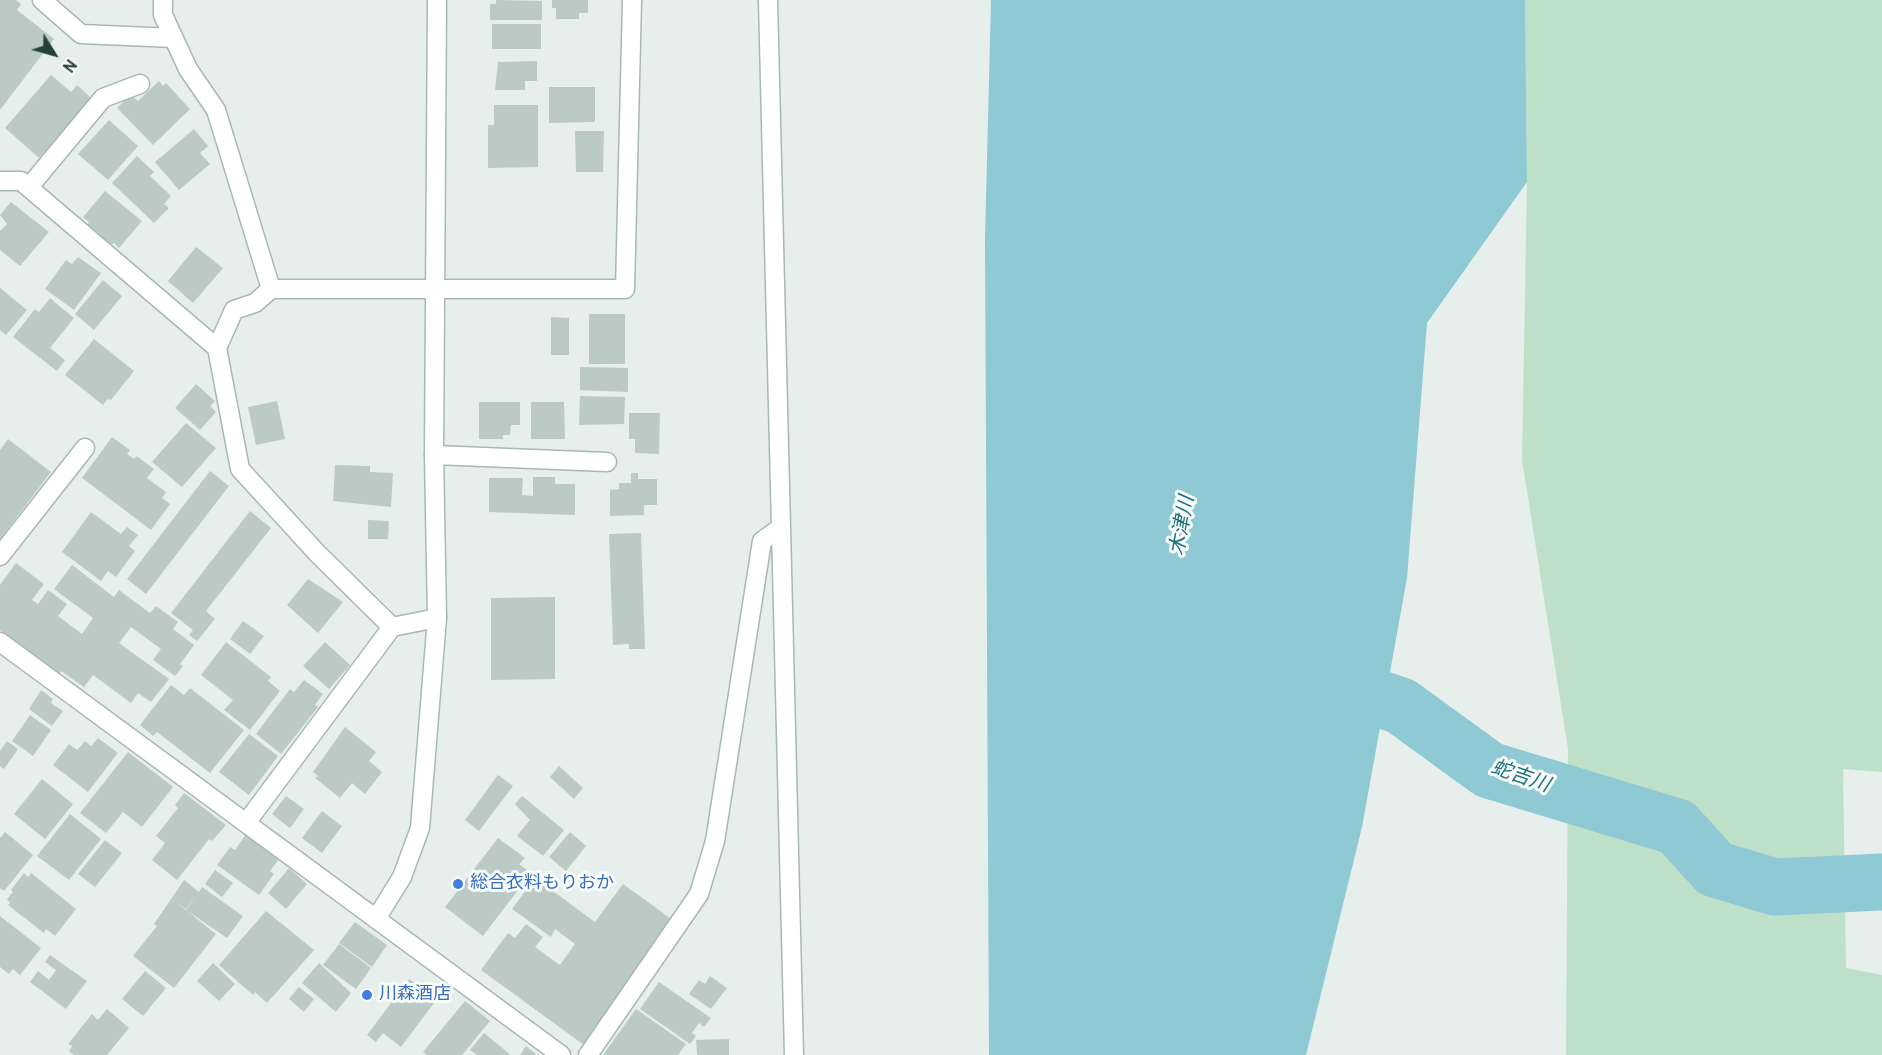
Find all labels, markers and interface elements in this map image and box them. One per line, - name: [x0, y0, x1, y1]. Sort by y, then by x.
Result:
- north arrow: [24, 24, 84, 84]
- text: N: [57, 54, 80, 75]
- water label: 木津川: [1167, 494, 1201, 558]
- water label: 蛇吉川: [1488, 757, 1552, 799]
- place label: 総合衣料もりおか: [470, 873, 614, 895]
- marker: 総合衣料もりおか: [451, 877, 465, 891]
- place label: 川森酒店: [379, 984, 451, 1006]
- marker: 川森酒店: [360, 988, 374, 1002]

